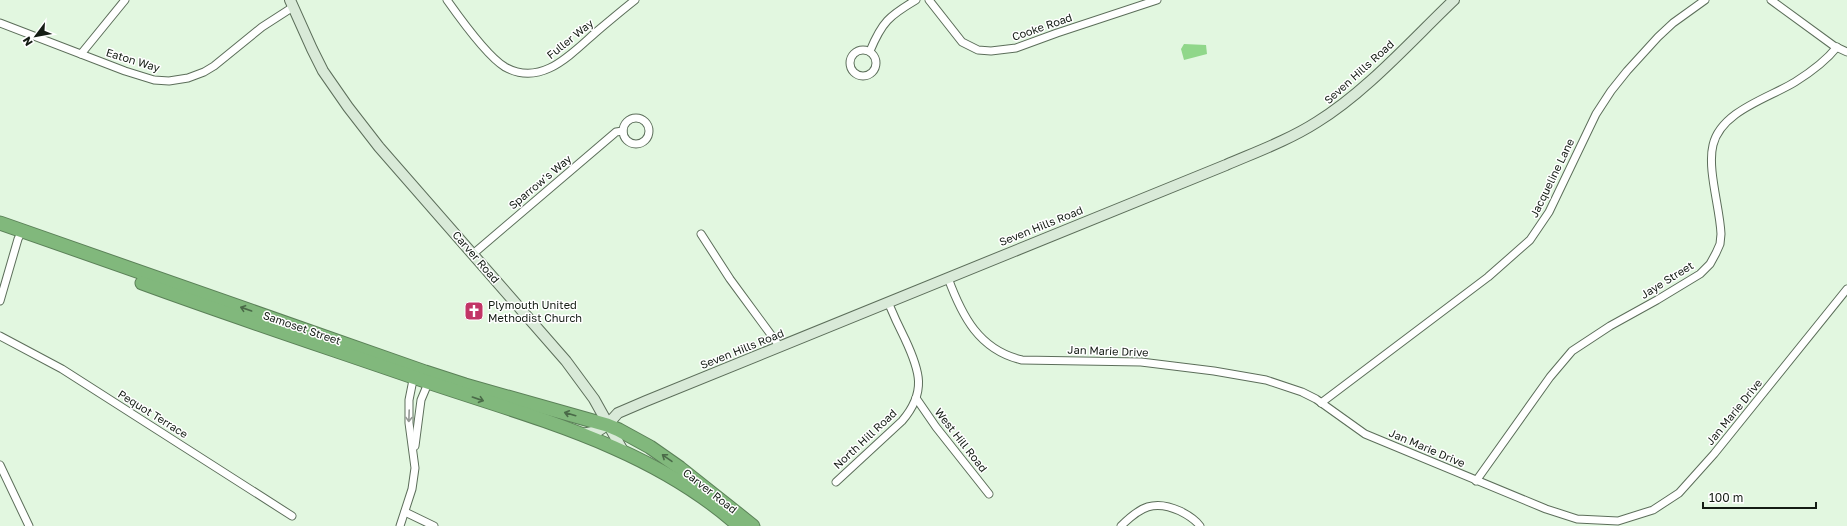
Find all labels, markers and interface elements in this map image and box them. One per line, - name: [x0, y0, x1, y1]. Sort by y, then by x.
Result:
- street label: Cooke Road: [1010, 10, 1074, 43]
- north arrow: [16, 16, 56, 56]
- street label: Fuller Way: [544, 16, 595, 61]
- text: N: [19, 35, 35, 49]
- street label: Seven Hills Road: [1321, 37, 1396, 106]
- street label: Eaton Way: [105, 45, 162, 74]
- street label: Jacqueline Lane: [1527, 136, 1576, 219]
- street label: Sparrow's Way: [506, 152, 574, 212]
- street label: Seven Hills Road: [997, 203, 1084, 248]
- street label: Carver Road: [450, 228, 502, 285]
- street label: Jaye Street: [1638, 258, 1696, 301]
- place label: Plymouth United Methodist Church: [488, 298, 582, 324]
- church icon: Plymouth United Methodist Church: [463, 300, 485, 322]
- one-way arrow: [240, 305, 253, 312]
- street label: Samoset Street: [262, 308, 343, 347]
- street label: Seven Hills Road: [698, 326, 785, 371]
- street label: Jan Marie Drive: [1067, 343, 1149, 358]
- street label: Jan Marie Drive: [1703, 376, 1764, 447]
- street label: Pequot Terrace: [116, 387, 191, 440]
- one-way arrow: [472, 396, 485, 403]
- street label: West Hill Road: [932, 405, 990, 474]
- street label: North Hill Road: [830, 406, 899, 471]
- one-way arrow: [405, 409, 413, 422]
- one-way arrow: [564, 409, 577, 417]
- street label: Jan Marie Drive: [1387, 426, 1467, 469]
- one-way arrow: [662, 454, 673, 462]
- street label: Carver Road: [681, 466, 740, 516]
- scale bar: [1703, 484, 1816, 510]
- text: 100 m: [1709, 490, 1743, 505]

